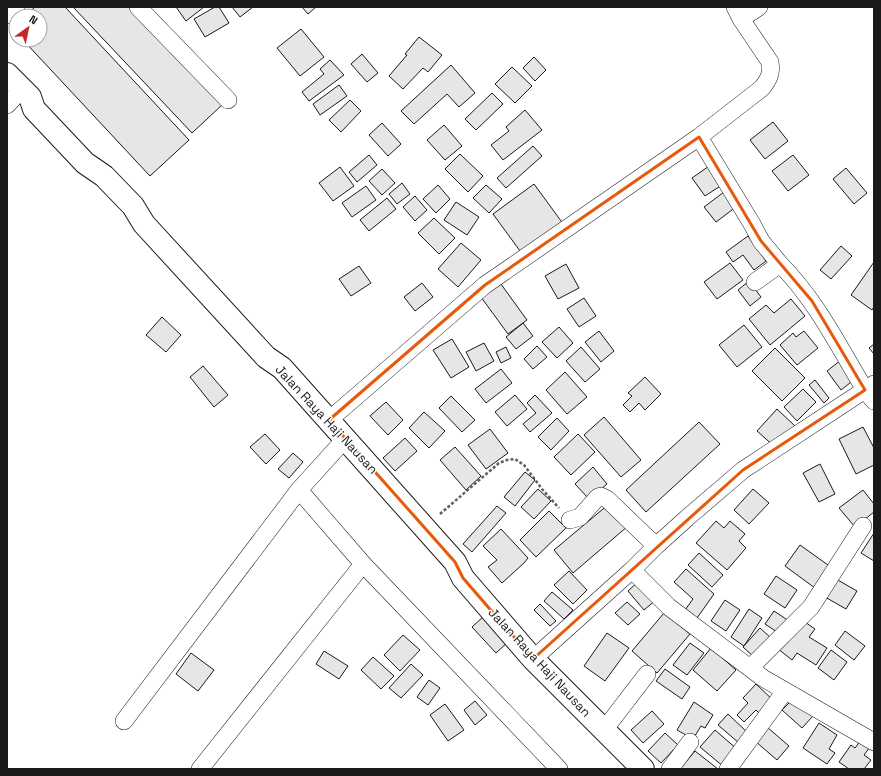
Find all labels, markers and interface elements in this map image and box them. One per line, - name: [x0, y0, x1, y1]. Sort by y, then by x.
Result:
- north arrow: [8, 8, 48, 48]
- text: N: [27, 12, 40, 27]
- street label: Jalan Raya Haji Nausan: [272, 361, 382, 477]
- street label: Jalan Raya Haji Nausan: [485, 604, 595, 720]

